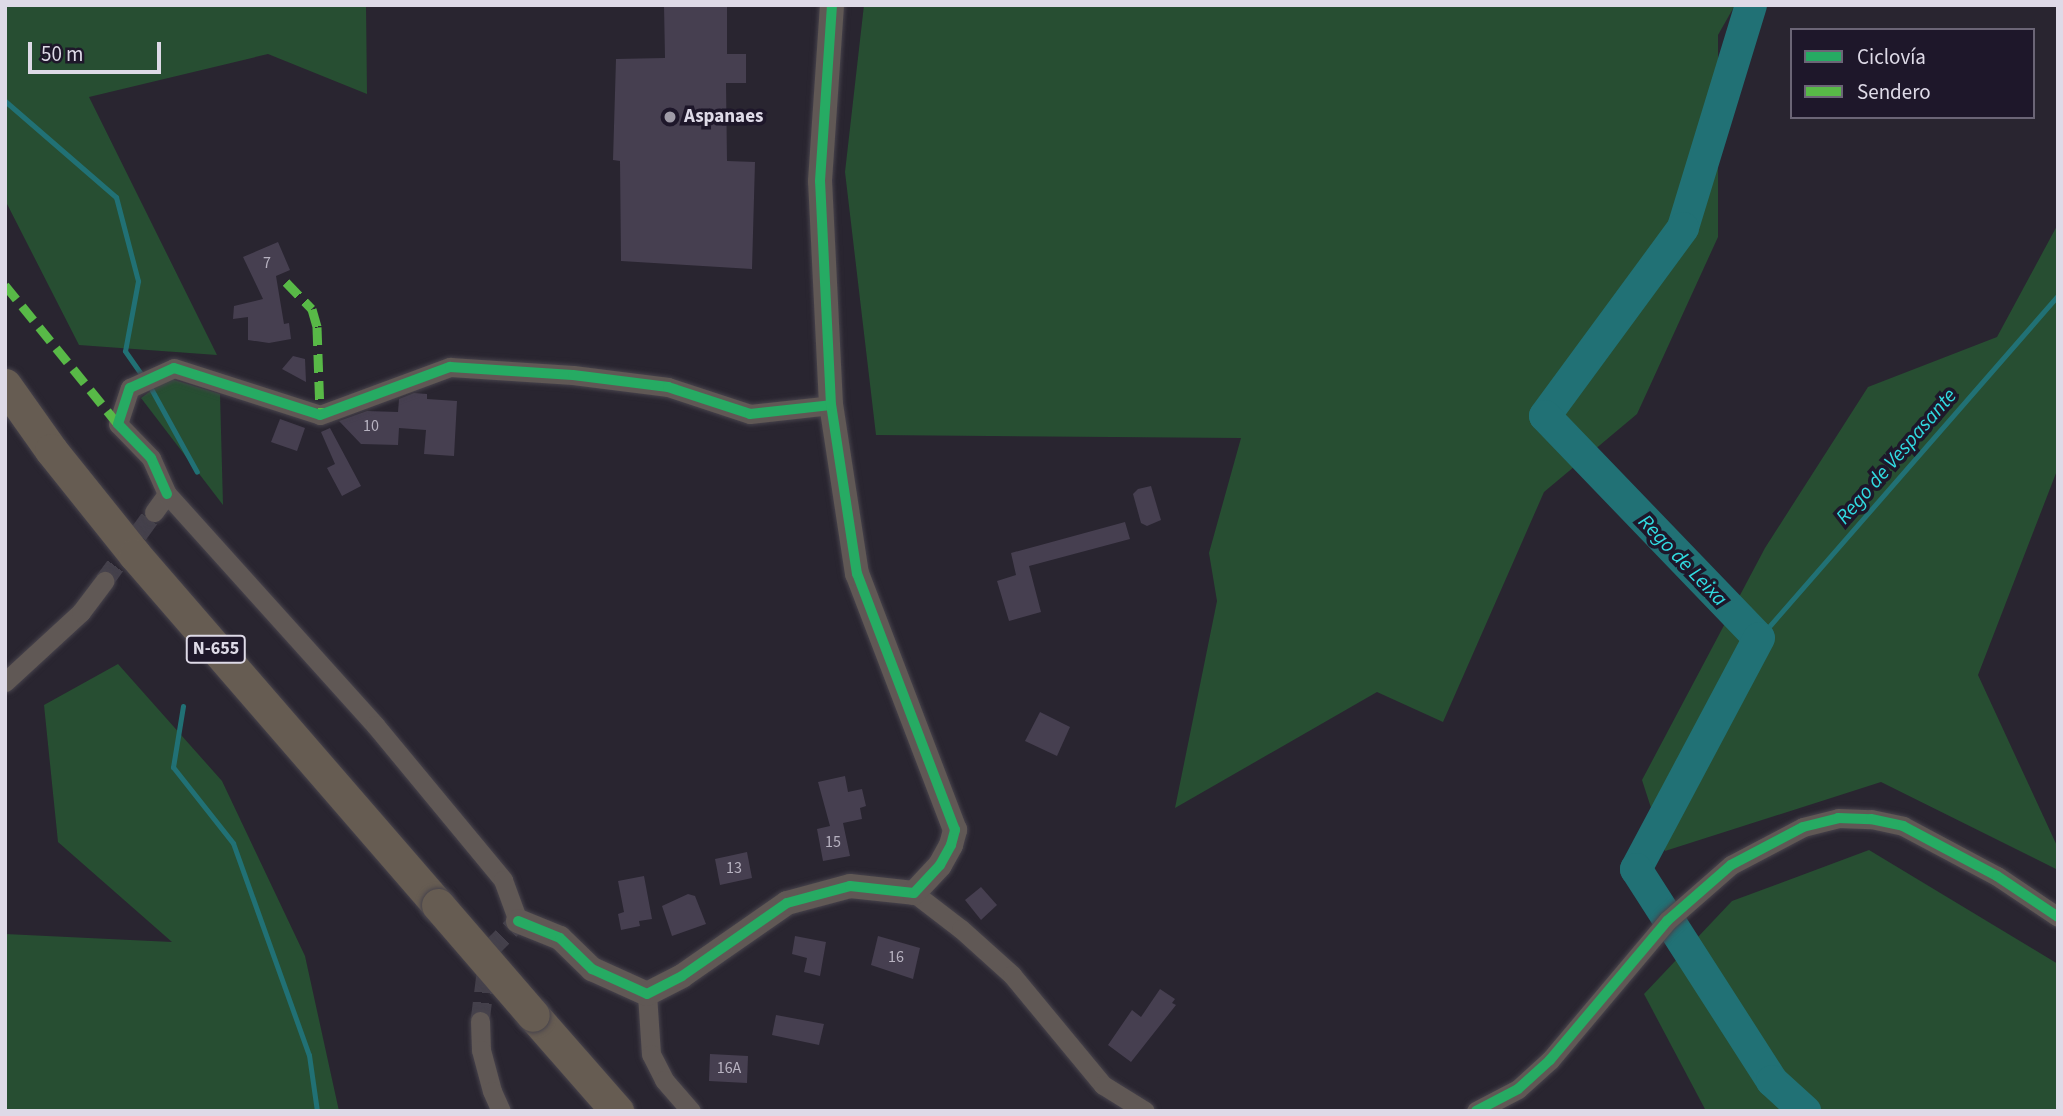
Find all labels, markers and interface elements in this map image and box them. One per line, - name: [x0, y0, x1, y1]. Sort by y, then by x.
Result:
- scale bar: [32, 28, 164, 72]
- legend: [1790, 28, 2035, 119]
- text: 50 m: [41, 39, 83, 69]
- text: Ciclovía: [1857, 42, 1926, 72]
- text: Sendero: [1857, 77, 1931, 107]
- place label: Aspanaes: [684, 106, 763, 128]
- marker: Aspanaes: [662, 109, 678, 125]
- house number: 7: [263, 253, 271, 273]
- water label: Rego de Vespasante: [1830, 383, 1962, 529]
- house number: 10: [363, 416, 379, 436]
- water label: Rego de Leixa: [1633, 509, 1733, 611]
- road number: N-655: [184, 634, 248, 664]
- house number: 15: [825, 832, 841, 852]
- house number: 13: [726, 858, 742, 878]
- house number: 16: [888, 947, 904, 967]
- house number: 16A: [717, 1058, 741, 1078]

